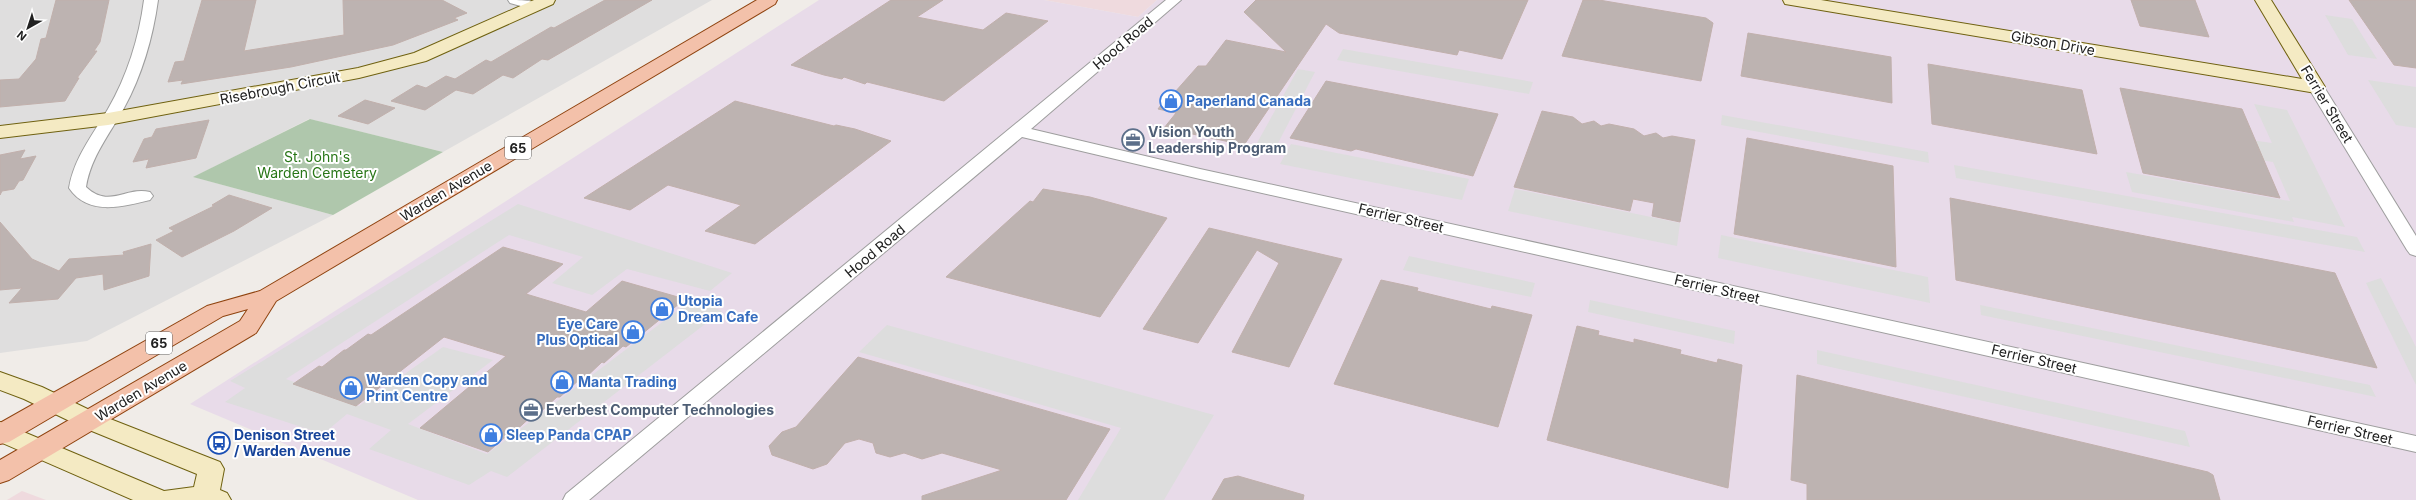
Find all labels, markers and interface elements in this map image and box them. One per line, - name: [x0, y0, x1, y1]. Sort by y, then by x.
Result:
- north arrow: [8, 8, 48, 48]
- street label: Hood Road: [1089, 12, 1156, 73]
- street label: Gibson Drive: [2010, 27, 2096, 58]
- text: N: [14, 28, 29, 44]
- street label: Ferrier Street: [2298, 62, 2357, 146]
- street label: Risebrough Circuit: [218, 67, 342, 107]
- shop icon: Paperland Canada: [1158, 88, 1184, 114]
- place label: Paperland Canada: [1186, 92, 1311, 109]
- place label: Vision Youth Leadership Program: [1148, 123, 1286, 156]
- office icon: Vision Youth Leadership Program: [1120, 127, 1146, 153]
- road number: 65: [505, 137, 531, 159]
- park label: St. John's Warden Cemetery: [257, 148, 377, 181]
- street label: Warden Avenue: [397, 156, 495, 225]
- street label: Ferrier Street: [1357, 199, 1446, 236]
- street label: Hood Road: [841, 220, 908, 281]
- street label: Ferrier Street: [1673, 270, 1762, 307]
- place label: Utopia Dream Cafe: [678, 292, 758, 325]
- shop icon: Utopia Dream Cafe: [649, 296, 675, 322]
- place label: Eye Care Plus Optical: [536, 315, 618, 348]
- shop icon: Eye Care Plus Optical: [620, 319, 646, 345]
- road number: 65: [146, 332, 172, 354]
- street label: Ferrier Street: [1990, 340, 2079, 377]
- street label: Warden Avenue: [92, 356, 190, 425]
- shop icon: Manta Trading: [549, 369, 575, 395]
- place label: Warden Copy and Print Centre: [366, 371, 487, 404]
- place label: Manta Trading: [578, 373, 677, 390]
- shop icon: Warden Copy and Print Centre: [338, 375, 364, 401]
- office icon: Everbest Computer Technologies: [518, 397, 544, 423]
- place label: Everbest Computer Technologies: [546, 401, 774, 418]
- street label: Ferrier Street: [2306, 411, 2395, 448]
- shop icon: Sleep Panda CPAP: [478, 422, 504, 448]
- place label: Denison Street / Warden Avenue: [234, 426, 351, 459]
- place label: Sleep Panda CPAP: [506, 426, 632, 443]
- bus stop icon: Denison Street / Warden Avenue: [206, 430, 232, 456]

